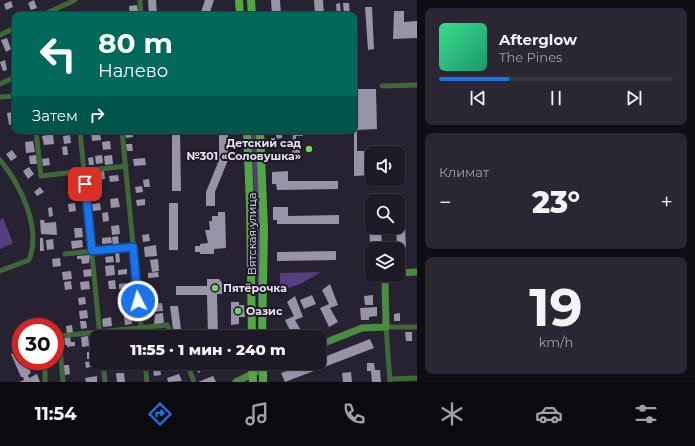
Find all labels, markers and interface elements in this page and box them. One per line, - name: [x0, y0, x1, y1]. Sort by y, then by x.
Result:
- text: 80 m: [98, 26, 173, 60]
- icon: left: [32, 28, 84, 80]
- text: Afterglow: [499, 30, 577, 49]
- text: The Pines: [499, 49, 562, 65]
- text: Налево: [98, 60, 168, 82]
- icon: previous: [467, 87, 489, 109]
- icon: pause: [545, 87, 567, 109]
- icon: next: [623, 87, 645, 109]
- icon: right: [86, 104, 108, 126]
- text: Затем: [32, 106, 78, 125]
- place label: Детский сад №301 «Соловушка»: [186, 136, 301, 163]
- marker: Детский сад №301 «Соловушка»: [304, 144, 314, 154]
- map controls: [365, 146, 405, 282]
- button: sound: [365, 146, 405, 186]
- text: Климат: [439, 164, 489, 180]
- pin: [68, 167, 102, 201]
- icon: arrive: [74, 173, 96, 195]
- text: 23°: [532, 184, 580, 221]
- text: −: [439, 189, 452, 216]
- text: +: [660, 189, 673, 216]
- street label: Вятская улица: [245, 193, 259, 275]
- button: search: [365, 194, 405, 234]
- button: layers: [365, 242, 405, 282]
- text: 19: [529, 276, 583, 339]
- position arrow: [117, 280, 159, 322]
- place label: Пятёрочка: [223, 281, 287, 295]
- marker: Пятёрочка: [210, 283, 220, 293]
- place label: Оазис: [246, 304, 283, 318]
- marker: Оазис: [233, 306, 243, 316]
- speed limit sign: 30: [12, 318, 64, 370]
- text: km/h: [539, 334, 573, 350]
- text: 11:55 · 1 мин · 240 m: [130, 340, 286, 359]
- icon: directions: [146, 400, 174, 428]
- icon: music: [243, 400, 271, 428]
- icon: phone: [340, 400, 368, 428]
- icon: climate: [438, 400, 466, 428]
- icon: car: [535, 400, 563, 428]
- icon: filters: [632, 400, 660, 428]
- text: 11:54: [35, 403, 77, 425]

